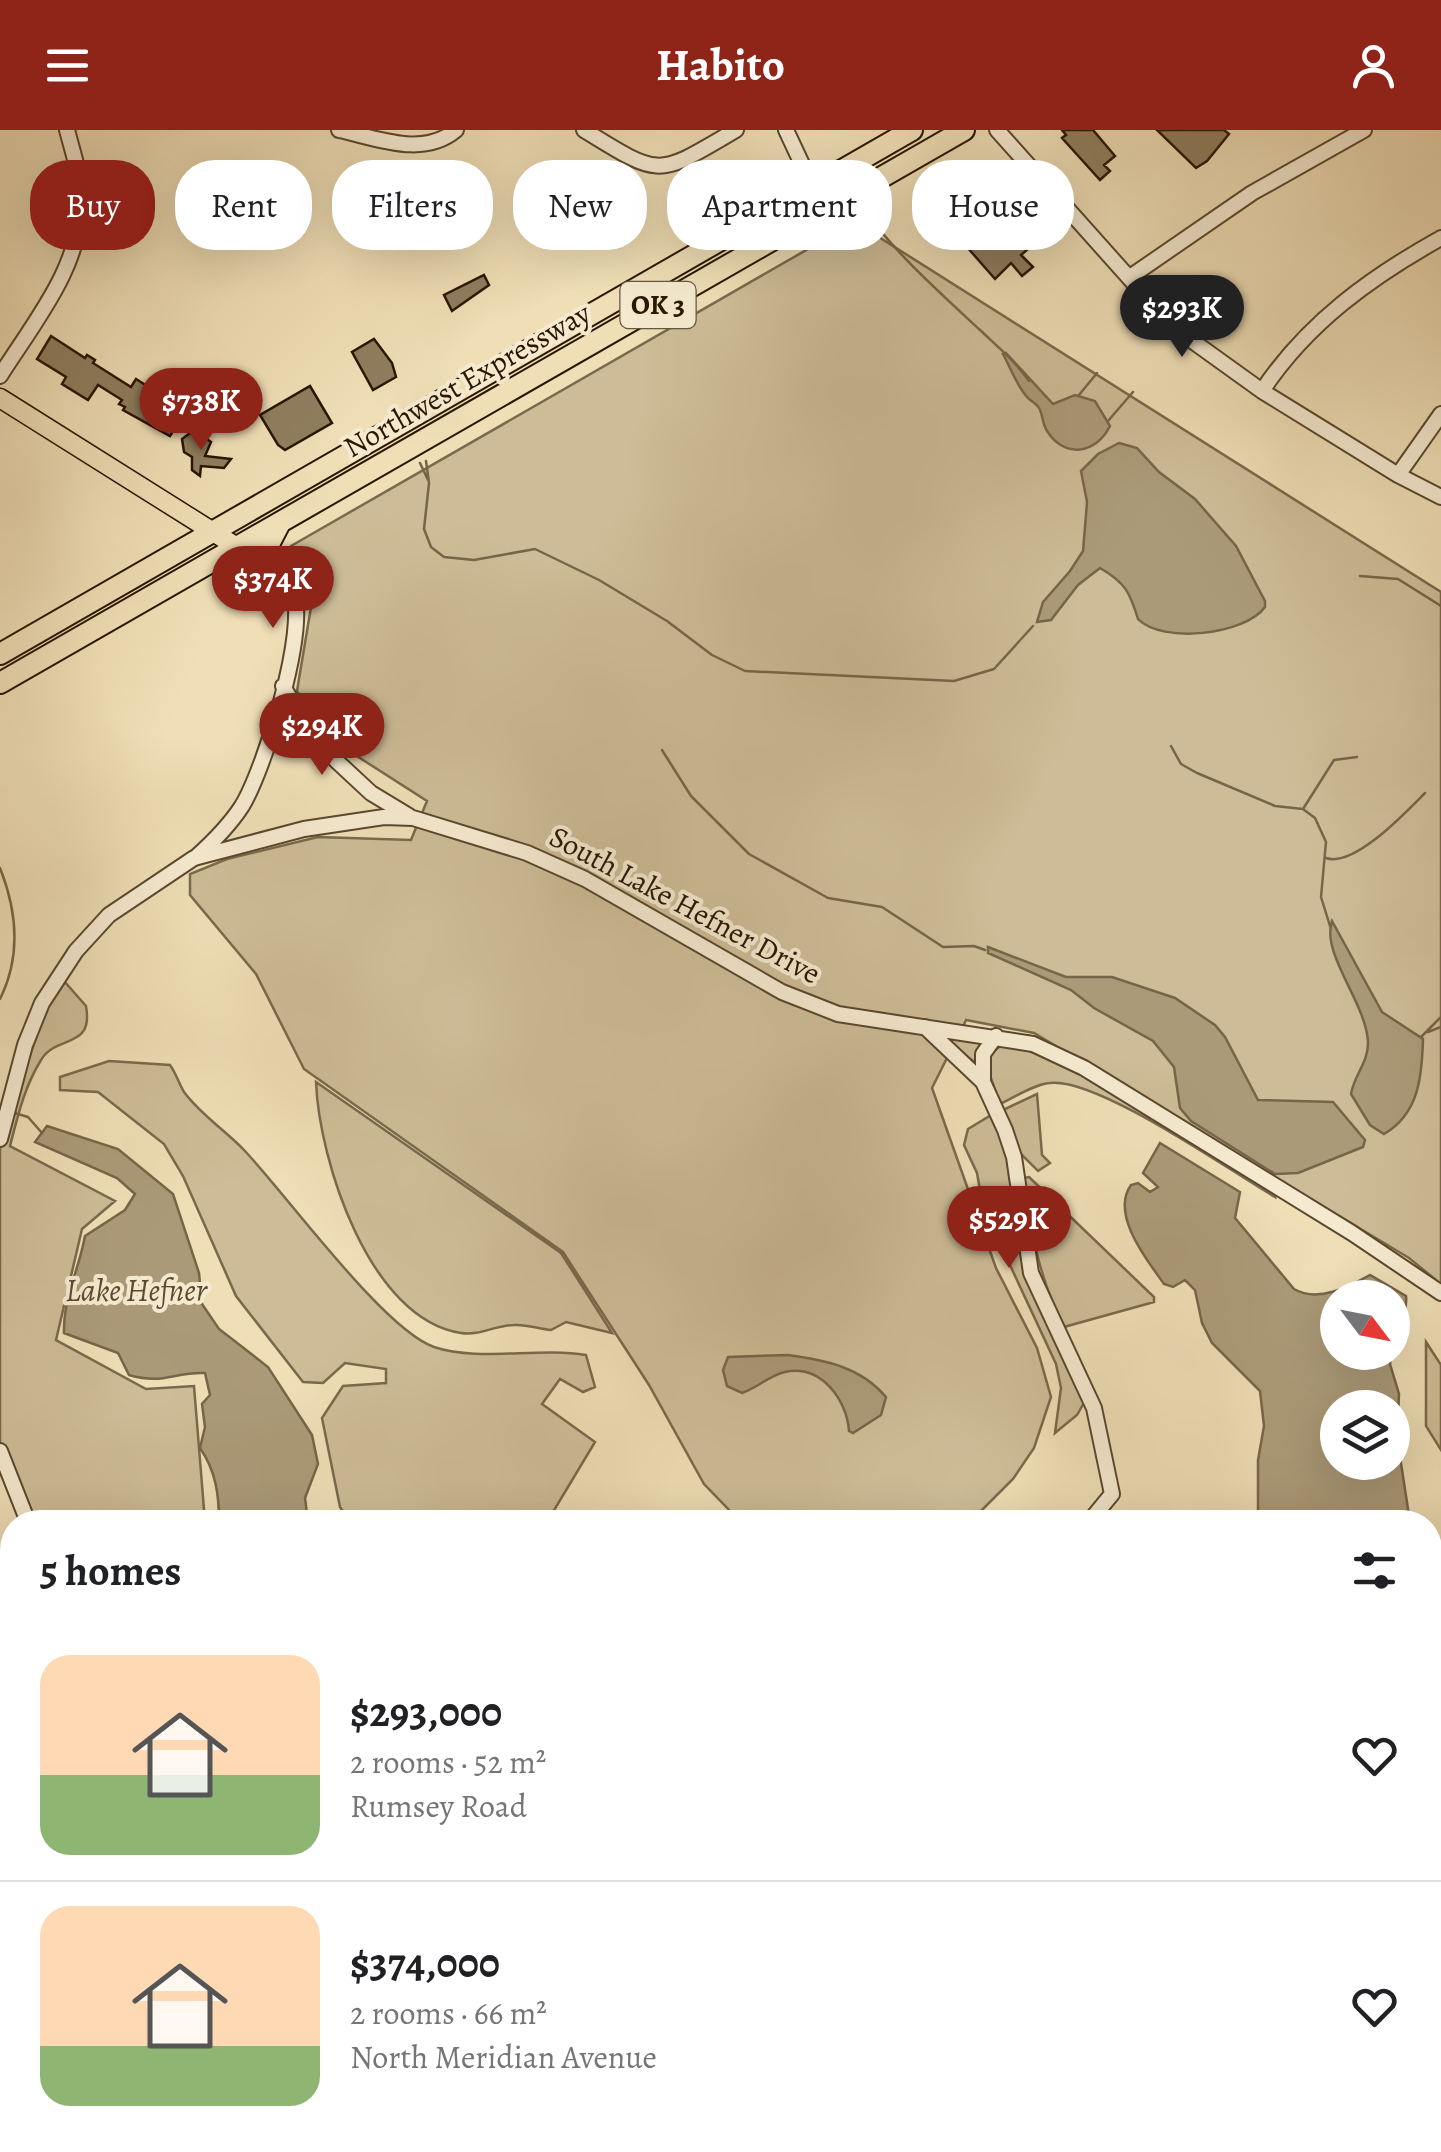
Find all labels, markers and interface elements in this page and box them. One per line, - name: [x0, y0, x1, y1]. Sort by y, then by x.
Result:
- text: Habito: [656, 34, 785, 96]
- icon: menu: [40, 38, 95, 93]
- icon: person: [1346, 38, 1401, 93]
- chip: Buy: [30, 160, 155, 250]
- chip: Rent: [175, 160, 312, 250]
- chip: Filters: [332, 160, 493, 250]
- chip: New: [513, 160, 647, 250]
- chip: Apartment: [667, 160, 892, 250]
- chip: House: [912, 160, 1074, 250]
- pin: $293K: [1112, 275, 1252, 360]
- road number: OK 3: [620, 282, 696, 328]
- text: $293K: [1142, 285, 1222, 329]
- street label: Northwest Expressway: [336, 293, 598, 467]
- pin: $738K: [131, 368, 271, 453]
- text: $738K: [162, 378, 240, 422]
- pin: $374K: [203, 546, 343, 631]
- text: $374K: [234, 556, 312, 600]
- pin: $294K: [252, 693, 392, 778]
- text: $294K: [281, 703, 363, 747]
- street label: South Lake Hefner Drive: [543, 817, 827, 993]
- pin: $529K: [939, 1186, 1079, 1271]
- text: $529K: [969, 1196, 1049, 1240]
- water label: Lake Hefner: [65, 1268, 208, 1312]
- north arrow: [1320, 1280, 1410, 1370]
- map controls: [1320, 1280, 1410, 1480]
- button: layers: [1320, 1390, 1410, 1480]
- text: 5 homes: [40, 1542, 181, 1599]
- icon: filters: [1347, 1543, 1402, 1598]
- text: $293,000: [350, 1683, 502, 1740]
- icon: home: [120, 1695, 240, 1815]
- icon: heart: [1347, 1728, 1402, 1783]
- text: 2 rooms · 52 m²: [350, 1740, 546, 1784]
- text: Rumsey Road: [350, 1784, 527, 1828]
- text: $374,000: [350, 1934, 500, 1991]
- icon: home: [120, 1946, 240, 2066]
- icon: heart: [1347, 1979, 1402, 2034]
- text: 2 rooms · 66 m²: [350, 1991, 547, 2035]
- text: North Meridian Avenue: [350, 2035, 657, 2079]

